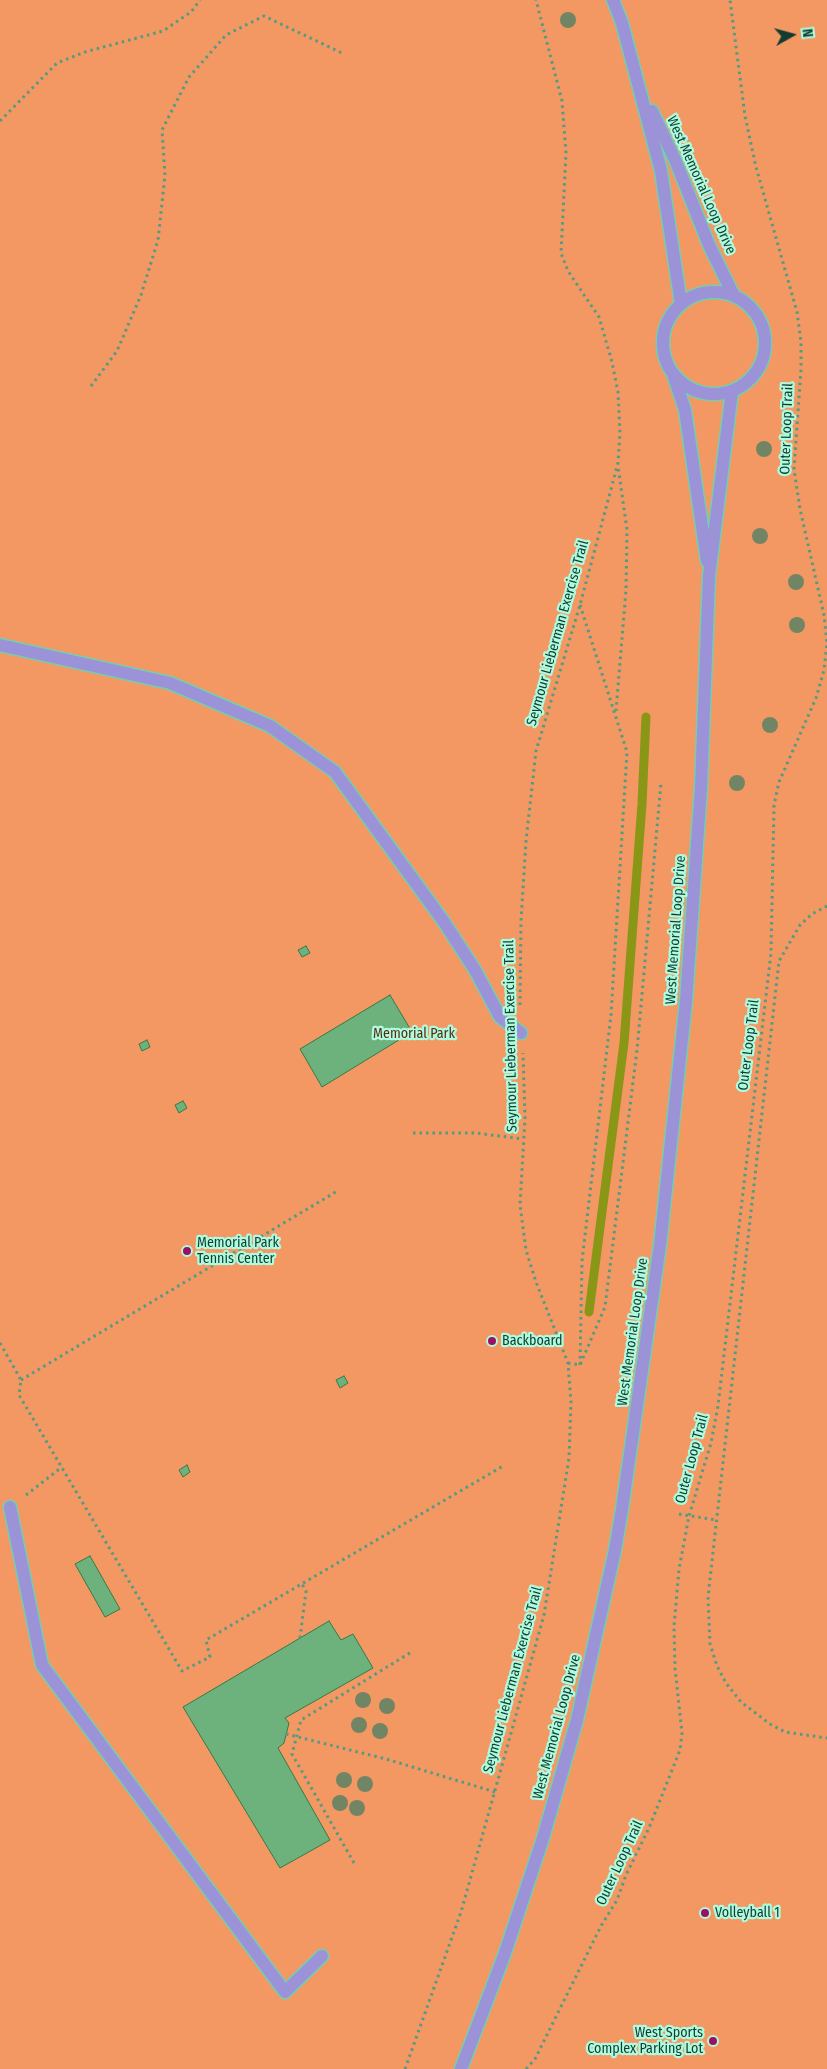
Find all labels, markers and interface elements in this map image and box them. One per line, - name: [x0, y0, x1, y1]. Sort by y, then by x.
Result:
- north arrow: [767, 10, 817, 60]
- text: N: [798, 28, 816, 38]
- street label: West Memorial Loop Drive: [663, 113, 739, 257]
- street label: Outer Loop Trail: [777, 383, 797, 475]
- street label: Seymour Lieberman Exercise Trail: [523, 538, 593, 728]
- street label: West Memorial Loop Drive: [662, 855, 690, 1005]
- street label: Seymour Lieberman Exercise Trail: [501, 940, 521, 1132]
- street label: Outer Loop Trail: [735, 999, 763, 1091]
- park label: Memorial Park: [373, 1026, 455, 1042]
- place label: Memorial Park Tennis Center: [197, 1235, 279, 1268]
- marker: Memorial Park Tennis Center: [181, 1245, 193, 1257]
- street label: West Memorial Loop Drive: [614, 1257, 652, 1407]
- place label: Backboard: [502, 1333, 563, 1349]
- marker: Backboard: [486, 1335, 498, 1347]
- street label: Outer Loop Trail: [672, 1413, 712, 1505]
- street label: Seymour Lieberman Exercise Trail: [480, 1585, 546, 1775]
- street label: West Memorial Loop Drive: [530, 1653, 584, 1801]
- street label: Outer Loop Trail: [593, 1818, 647, 1908]
- place label: Volleyball 1: [715, 1905, 780, 1921]
- marker: Volleyball 1: [699, 1907, 711, 1919]
- place label: West Sports Complex Parking Lot: [587, 2025, 703, 2058]
- marker: West Sports Complex Parking Lot: [707, 2035, 719, 2047]

